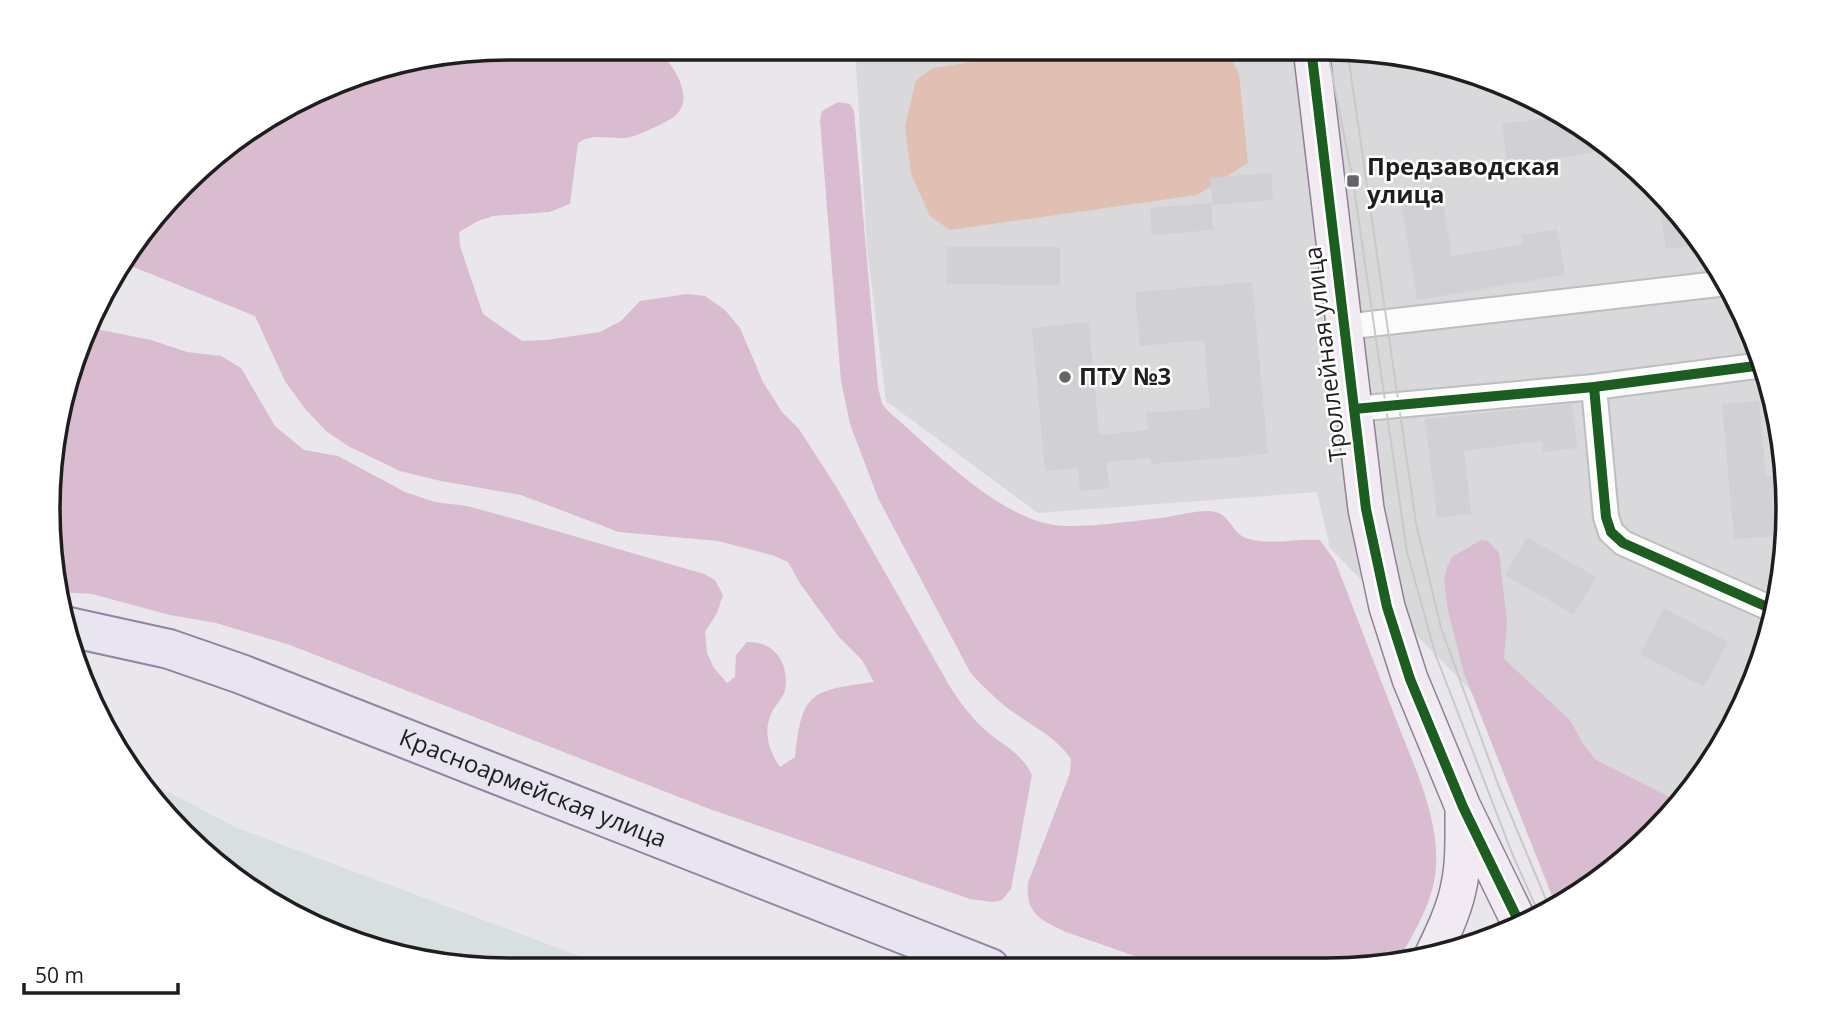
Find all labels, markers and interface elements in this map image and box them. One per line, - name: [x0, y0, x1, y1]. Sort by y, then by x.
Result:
- place label: Предзаводская улица: [1367, 149, 1560, 210]
- marker: Предзаводская улица: [1345, 173, 1361, 189]
- street label: Троллейная улица: [1295, 245, 1354, 463]
- place label: ПТУ №3: [1079, 359, 1171, 392]
- marker: ПТУ №3: [1057, 369, 1073, 385]
- street label: Красноармейская улица: [395, 720, 672, 854]
- scale bar: [24, 951, 178, 995]
- text: 50 m: [35, 961, 84, 989]

